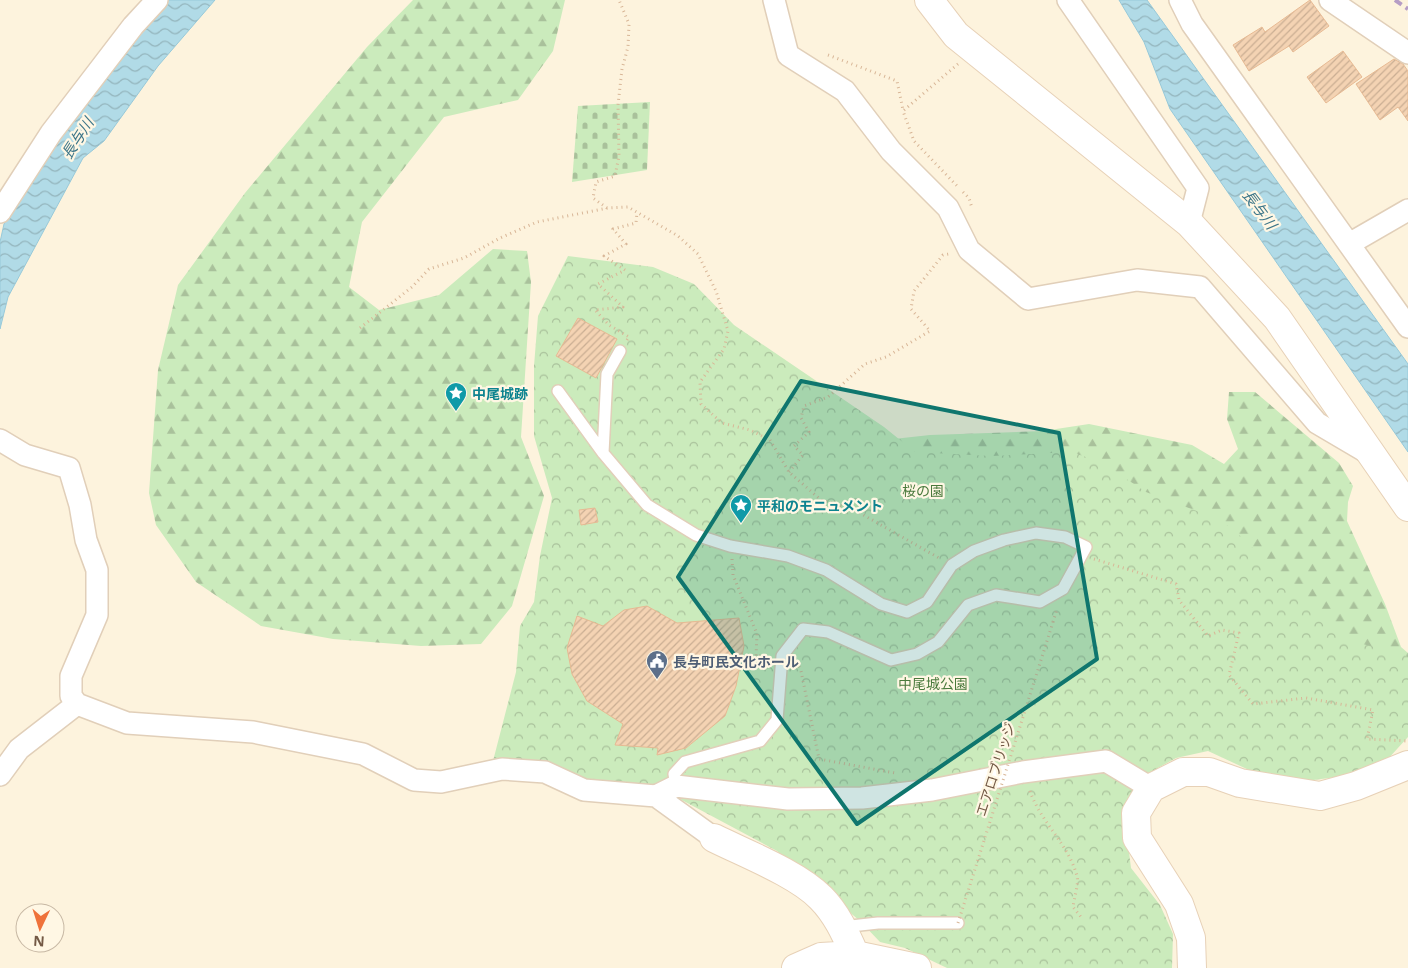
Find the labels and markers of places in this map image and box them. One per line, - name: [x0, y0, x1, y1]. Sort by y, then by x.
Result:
- place icon: 中尾城跡: [444, 381, 468, 412]
- place label: 中尾城跡: [472, 384, 528, 403]
- place icon: 平和のモニュメント: [729, 493, 753, 524]
- place label: 平和のモニュメント: [757, 496, 883, 515]
- public building icon: 長与町民文化ホール: [645, 649, 669, 680]
- place label: 長与町民文化ホール: [673, 652, 799, 671]

